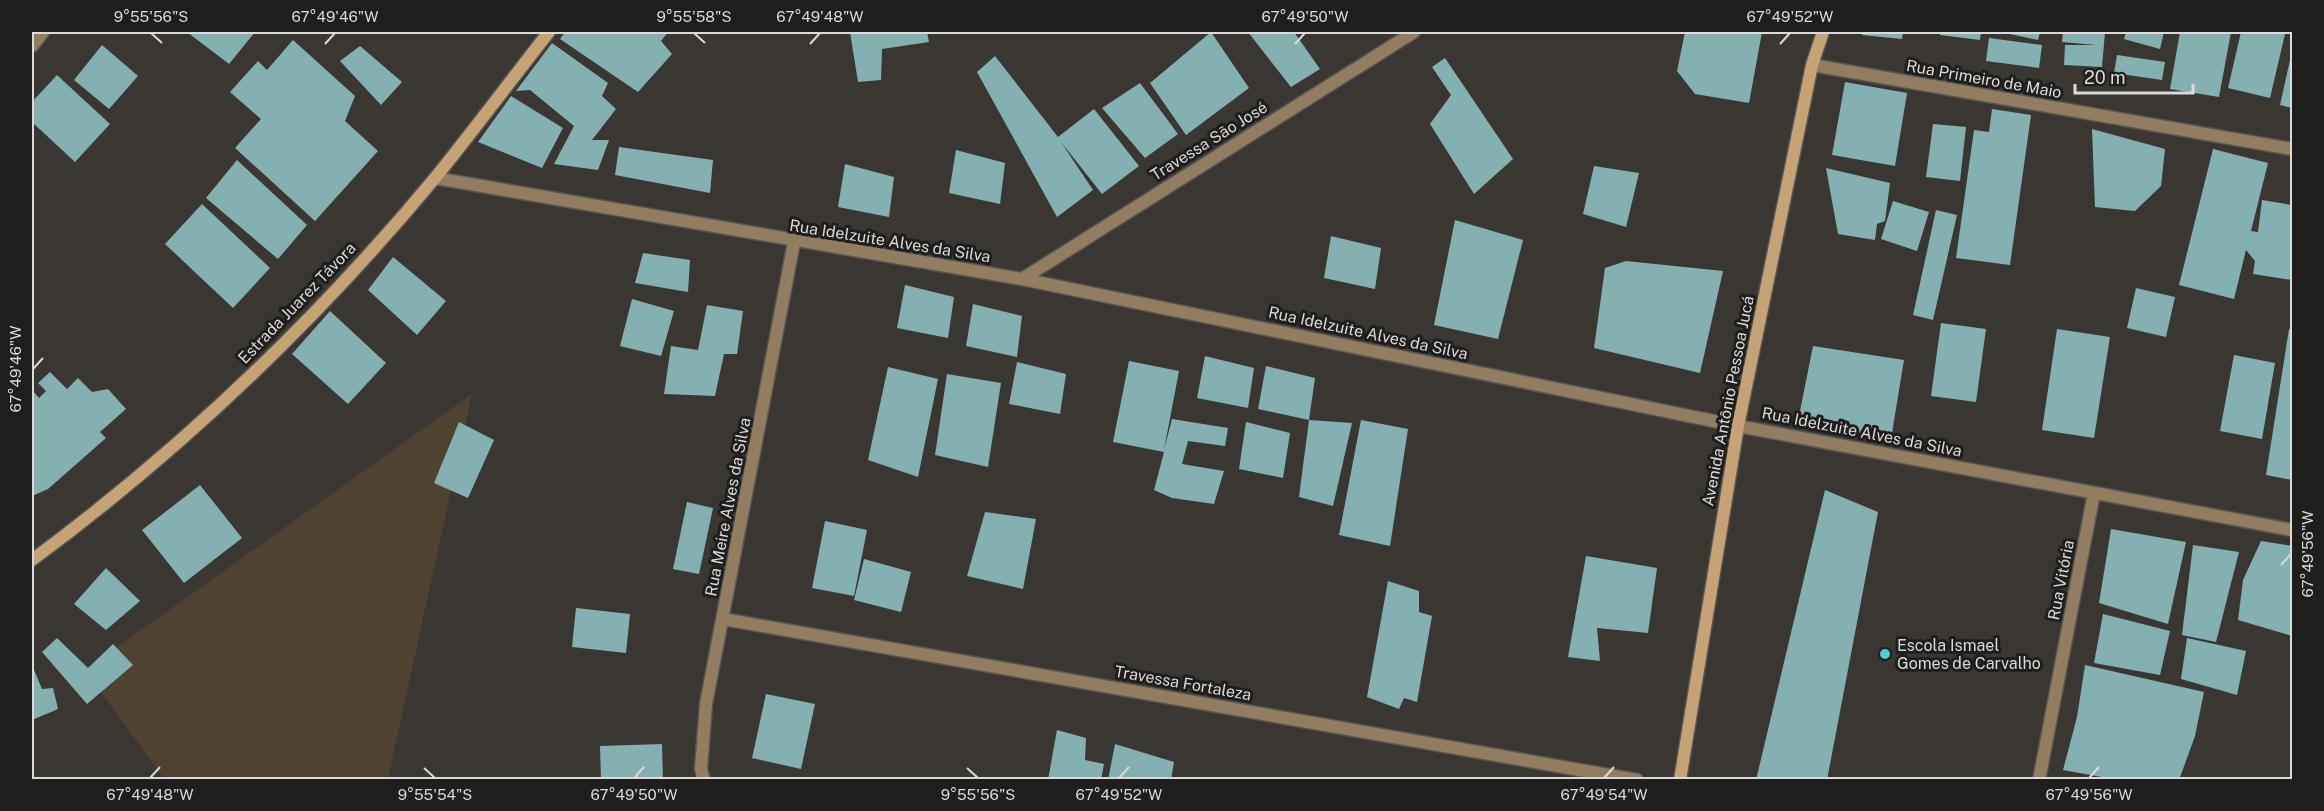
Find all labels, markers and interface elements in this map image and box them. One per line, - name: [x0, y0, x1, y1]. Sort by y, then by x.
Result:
- text: 9°55'56"S: [114, 8, 188, 25]
- text: 67°49'46"W: [292, 8, 378, 25]
- text: 9°55'58"S: [657, 8, 732, 25]
- text: 67°49'48"W: [776, 8, 864, 25]
- text: 67°49'50"W: [1261, 8, 1349, 25]
- text: 67°49'52"W: [1747, 8, 1833, 25]
- street label: Rua Primeiro de Maio: [1905, 56, 2063, 102]
- scale bar: [2075, 57, 2194, 95]
- text: 20 m: [2084, 67, 2126, 88]
- street label: Travessa São José: [1147, 97, 1271, 185]
- street label: Rua Idelzuite Alves da Silva: [788, 216, 992, 266]
- street label: Estrada Juarez Távora: [234, 239, 360, 367]
- street label: Avenida Antônio Pessoa Jucá: [1698, 294, 1758, 508]
- street label: Rua Idelzuite Alves da Silva: [1267, 303, 1469, 363]
- text: 67°49'46"W: [7, 326, 24, 412]
- street label: Rua Idelzuite Alves da Silva: [1760, 403, 1964, 461]
- street label: Rua Meire Alves da Silva: [701, 416, 755, 598]
- text: 67°49'56"W: [2299, 510, 2316, 598]
- street label: Rua Vitória: [2044, 538, 2078, 622]
- place label: Escola Ismael Gomes de Carvalho: [1897, 636, 2041, 673]
- marker: Escola Ismael Gomes de Carvalho: [1878, 647, 1892, 661]
- street label: Travessa Fortaleza: [1113, 662, 1253, 704]
- text: 67°49'48"W: [106, 786, 194, 803]
- text: 9°55'54"S: [398, 786, 472, 803]
- text: 67°49'50"W: [590, 786, 678, 803]
- text: 9°55'56"S: [941, 786, 1015, 803]
- text: 67°49'52"W: [1076, 786, 1162, 803]
- text: 67°49'54"W: [1560, 786, 1648, 803]
- text: 67°49'56"W: [2045, 786, 2133, 803]

